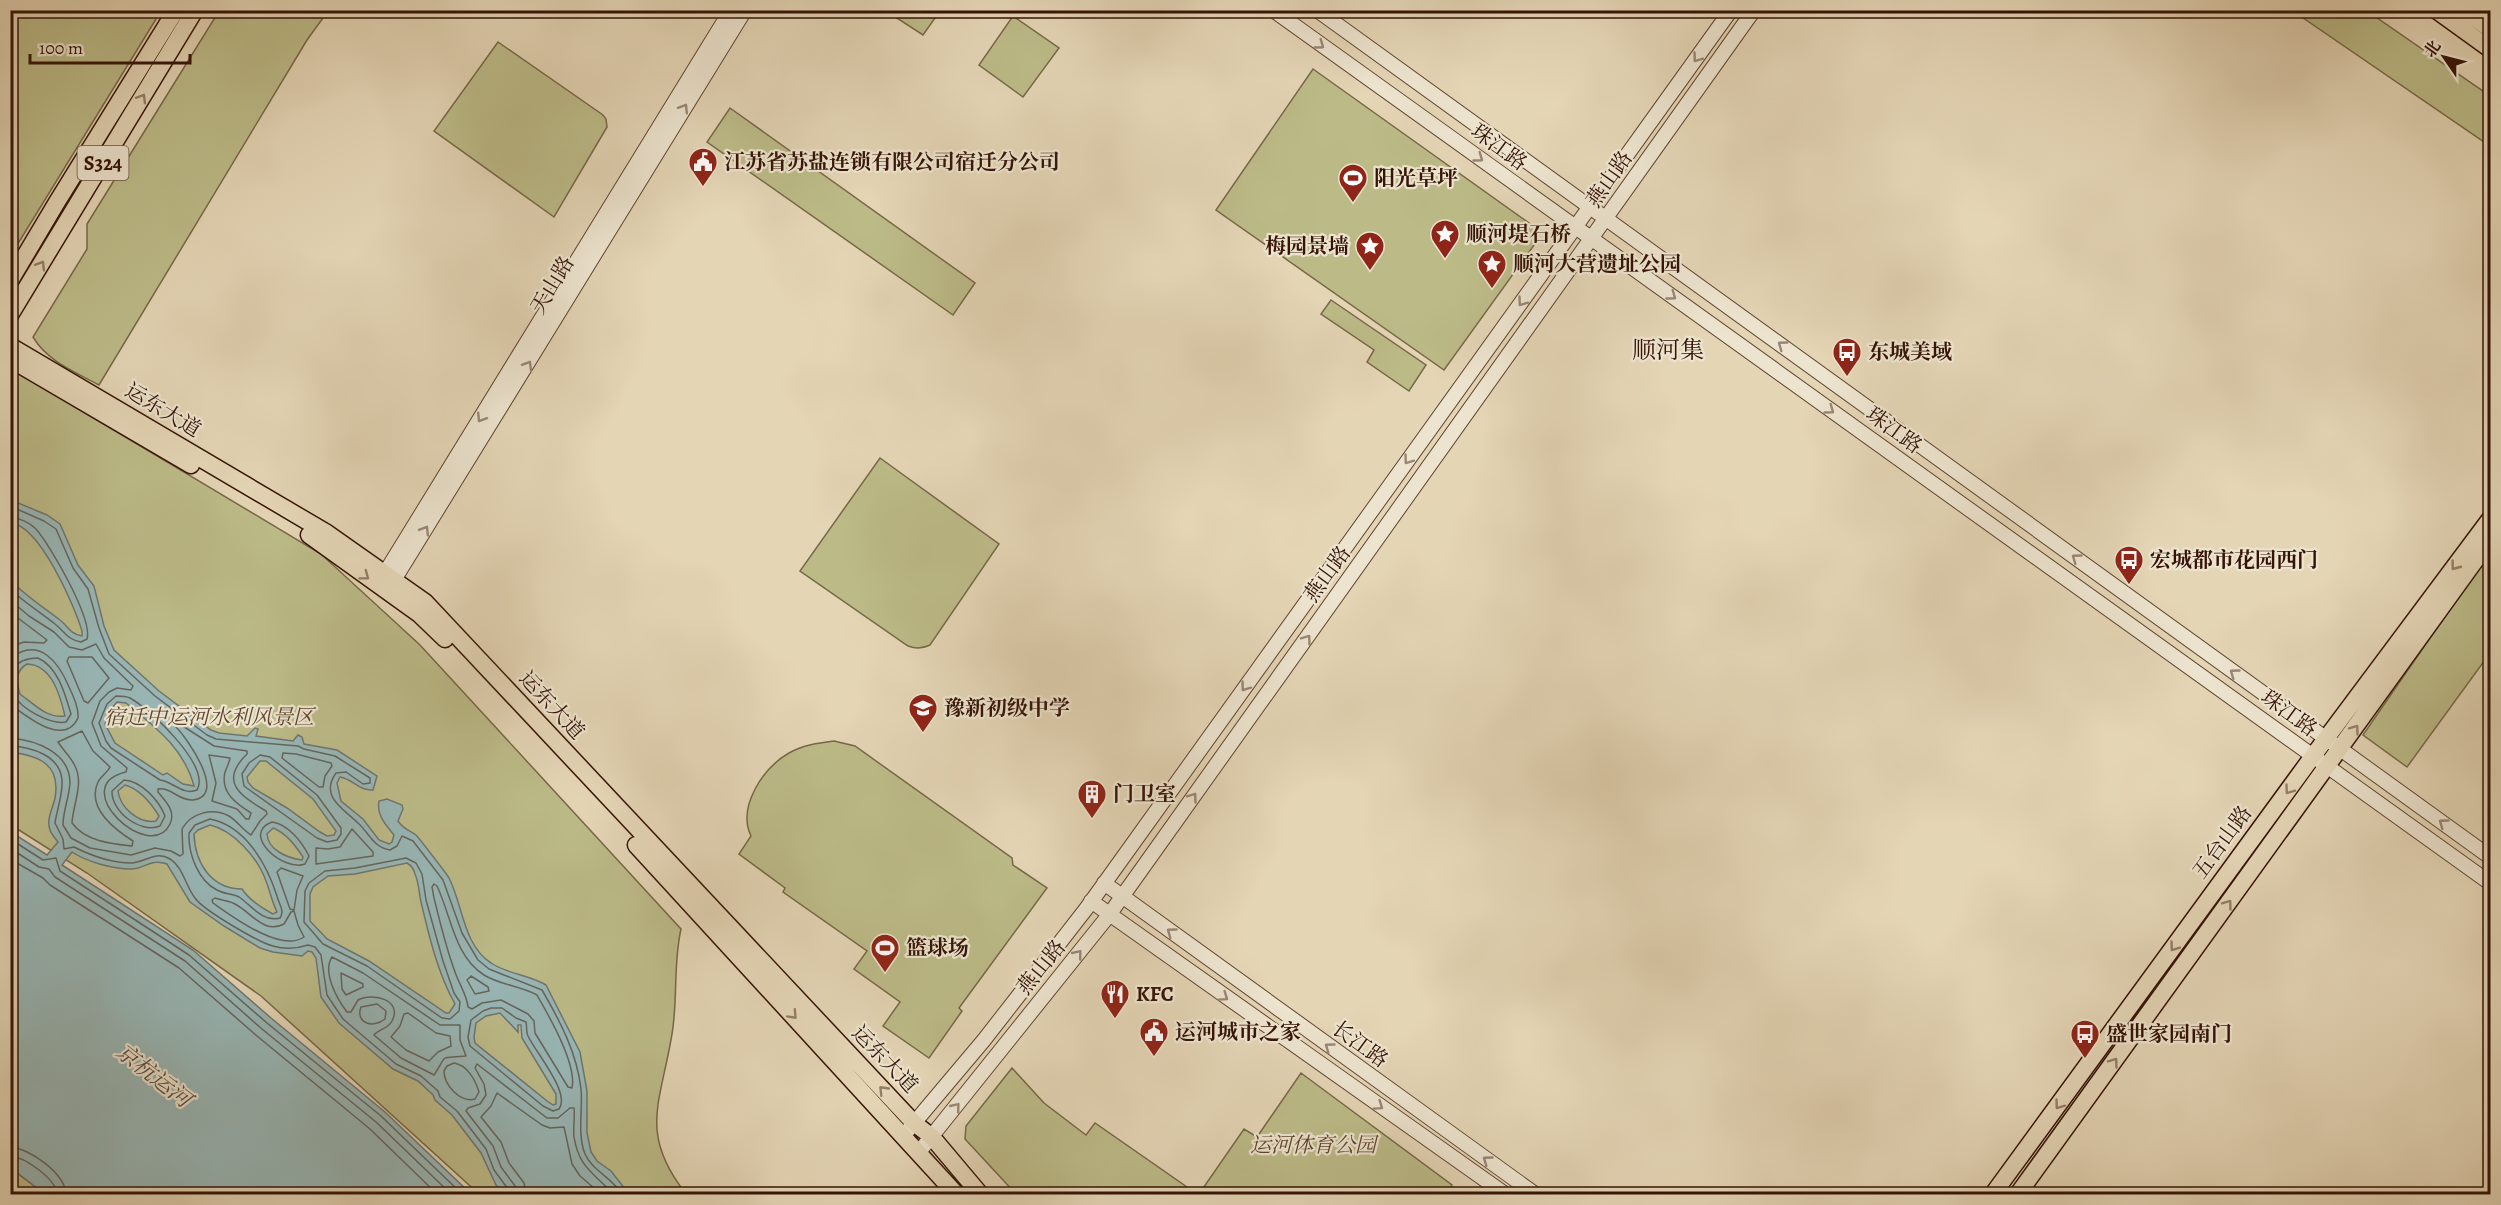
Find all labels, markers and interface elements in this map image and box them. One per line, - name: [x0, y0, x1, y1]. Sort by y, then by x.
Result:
- scale bar: [30, 27, 190, 65]
- north arrow: [2414, 27, 2474, 87]
- text: 100 m: [39, 36, 83, 60]
- text: 北: [2419, 36, 2446, 62]
- one-way arrow: [1314, 37, 1325, 48]
- one-way arrow: [1693, 52, 1704, 63]
- one-way arrow: [134, 94, 146, 104]
- one-way arrow: [677, 104, 689, 114]
- street label: 珠江路: [1465, 117, 1533, 177]
- street label: 燕山路: [1579, 145, 1639, 213]
- road number: S324: [78, 146, 128, 180]
- public building icon: 江苏省苏盐连锁有限公司宿迁分公司: [687, 146, 719, 188]
- place label: 江苏省苏盐连锁有限公司宿迁分公司: [724, 148, 1060, 176]
- one-way arrow: [1472, 151, 1483, 162]
- sports icon: 阳光草坪: [1337, 162, 1369, 204]
- place label: 阳光草坪: [1374, 164, 1458, 192]
- place icon: 顺河堤石桥: [1429, 218, 1461, 260]
- place label: 顺河堤石桥: [1466, 220, 1571, 248]
- place icon: 梅园景墙: [1354, 230, 1386, 272]
- place label: 梅园景墙: [1265, 232, 1349, 260]
- place icon: 顺河大营遗址公园: [1476, 248, 1508, 290]
- place label: 顺河大营遗址公园: [1513, 250, 1681, 278]
- street label: 天山路: [524, 251, 580, 319]
- one-way arrow: [33, 261, 45, 271]
- one-way arrow: [1665, 289, 1676, 300]
- one-way arrow: [1519, 296, 1530, 307]
- district label: 顺河集: [1632, 334, 1704, 366]
- bus stop icon: 东城美域: [1831, 336, 1863, 378]
- place label: 东城美域: [1868, 338, 1952, 366]
- one-way arrow: [1777, 342, 1788, 353]
- one-way arrow: [521, 361, 533, 371]
- street label: 运东大道: [120, 376, 206, 444]
- street label: 珠江路: [1860, 400, 1928, 460]
- one-way arrow: [1823, 403, 1834, 414]
- one-way arrow: [477, 412, 489, 422]
- one-way arrow: [1405, 454, 1416, 465]
- one-way arrow: [418, 526, 429, 537]
- street label: 燕山路: [1297, 540, 1357, 608]
- bus stop icon: 宏城都市花园西门: [2113, 544, 2145, 586]
- place label: 宏城都市花园西门: [2150, 546, 2318, 574]
- one-way arrow: [2071, 554, 2082, 565]
- one-way arrow: [2452, 559, 2463, 570]
- one-way arrow: [358, 568, 369, 579]
- one-way arrow: [1299, 634, 1310, 645]
- street label: 运东大道: [513, 665, 591, 745]
- one-way arrow: [2229, 669, 2240, 680]
- one-way arrow: [1242, 680, 1253, 691]
- street label: 珠江路: [2255, 683, 2323, 743]
- school or university icon: 豫新初级中学: [907, 692, 939, 734]
- place label: 豫新初级中学: [944, 694, 1070, 722]
- park label: 宿迁中运河水利风景区: [104, 703, 317, 731]
- one-way arrow: [2348, 725, 2359, 736]
- building icon: 门卫室: [1076, 778, 1108, 820]
- place label: 门卫室: [1113, 780, 1176, 808]
- one-way arrow: [2285, 783, 2296, 794]
- one-way arrow: [1186, 793, 1197, 804]
- street label: 五台山路: [2186, 800, 2258, 884]
- one-way arrow: [2438, 819, 2449, 830]
- one-way arrow: [2221, 899, 2232, 910]
- one-way arrow: [1166, 929, 1177, 940]
- sports icon: 篮球场: [869, 932, 901, 974]
- place label: 篮球场: [906, 934, 969, 962]
- street label: 燕山路: [1010, 934, 1072, 1000]
- one-way arrow: [2170, 941, 2181, 952]
- one-way arrow: [1070, 950, 1081, 961]
- restaurant icon: KFC: [1099, 978, 1131, 1020]
- place label: KFC: [1136, 980, 1174, 1008]
- one-way arrow: [1217, 990, 1228, 1001]
- one-way arrow: [786, 1008, 797, 1019]
- street label: 长江路: [1326, 1014, 1394, 1074]
- public building icon: 运河城市之家: [1138, 1016, 1170, 1058]
- place label: 运河城市之家: [1175, 1018, 1301, 1046]
- bus stop icon: 盛世家园南门: [2069, 1018, 2101, 1060]
- street label: 运东大道: [846, 1019, 924, 1099]
- place label: 盛世家园南门: [2106, 1020, 2232, 1048]
- water label: 京杭运河: [109, 1037, 200, 1117]
- one-way arrow: [1324, 1043, 1335, 1054]
- one-way arrow: [2107, 1057, 2118, 1068]
- one-way arrow: [879, 1087, 890, 1097]
- one-way arrow: [2055, 1098, 2066, 1109]
- one-way arrow: [1373, 1099, 1384, 1110]
- one-way arrow: [949, 1103, 960, 1114]
- park label: 运河体育公园: [1250, 1131, 1379, 1159]
- one-way arrow: [1483, 1157, 1494, 1168]

